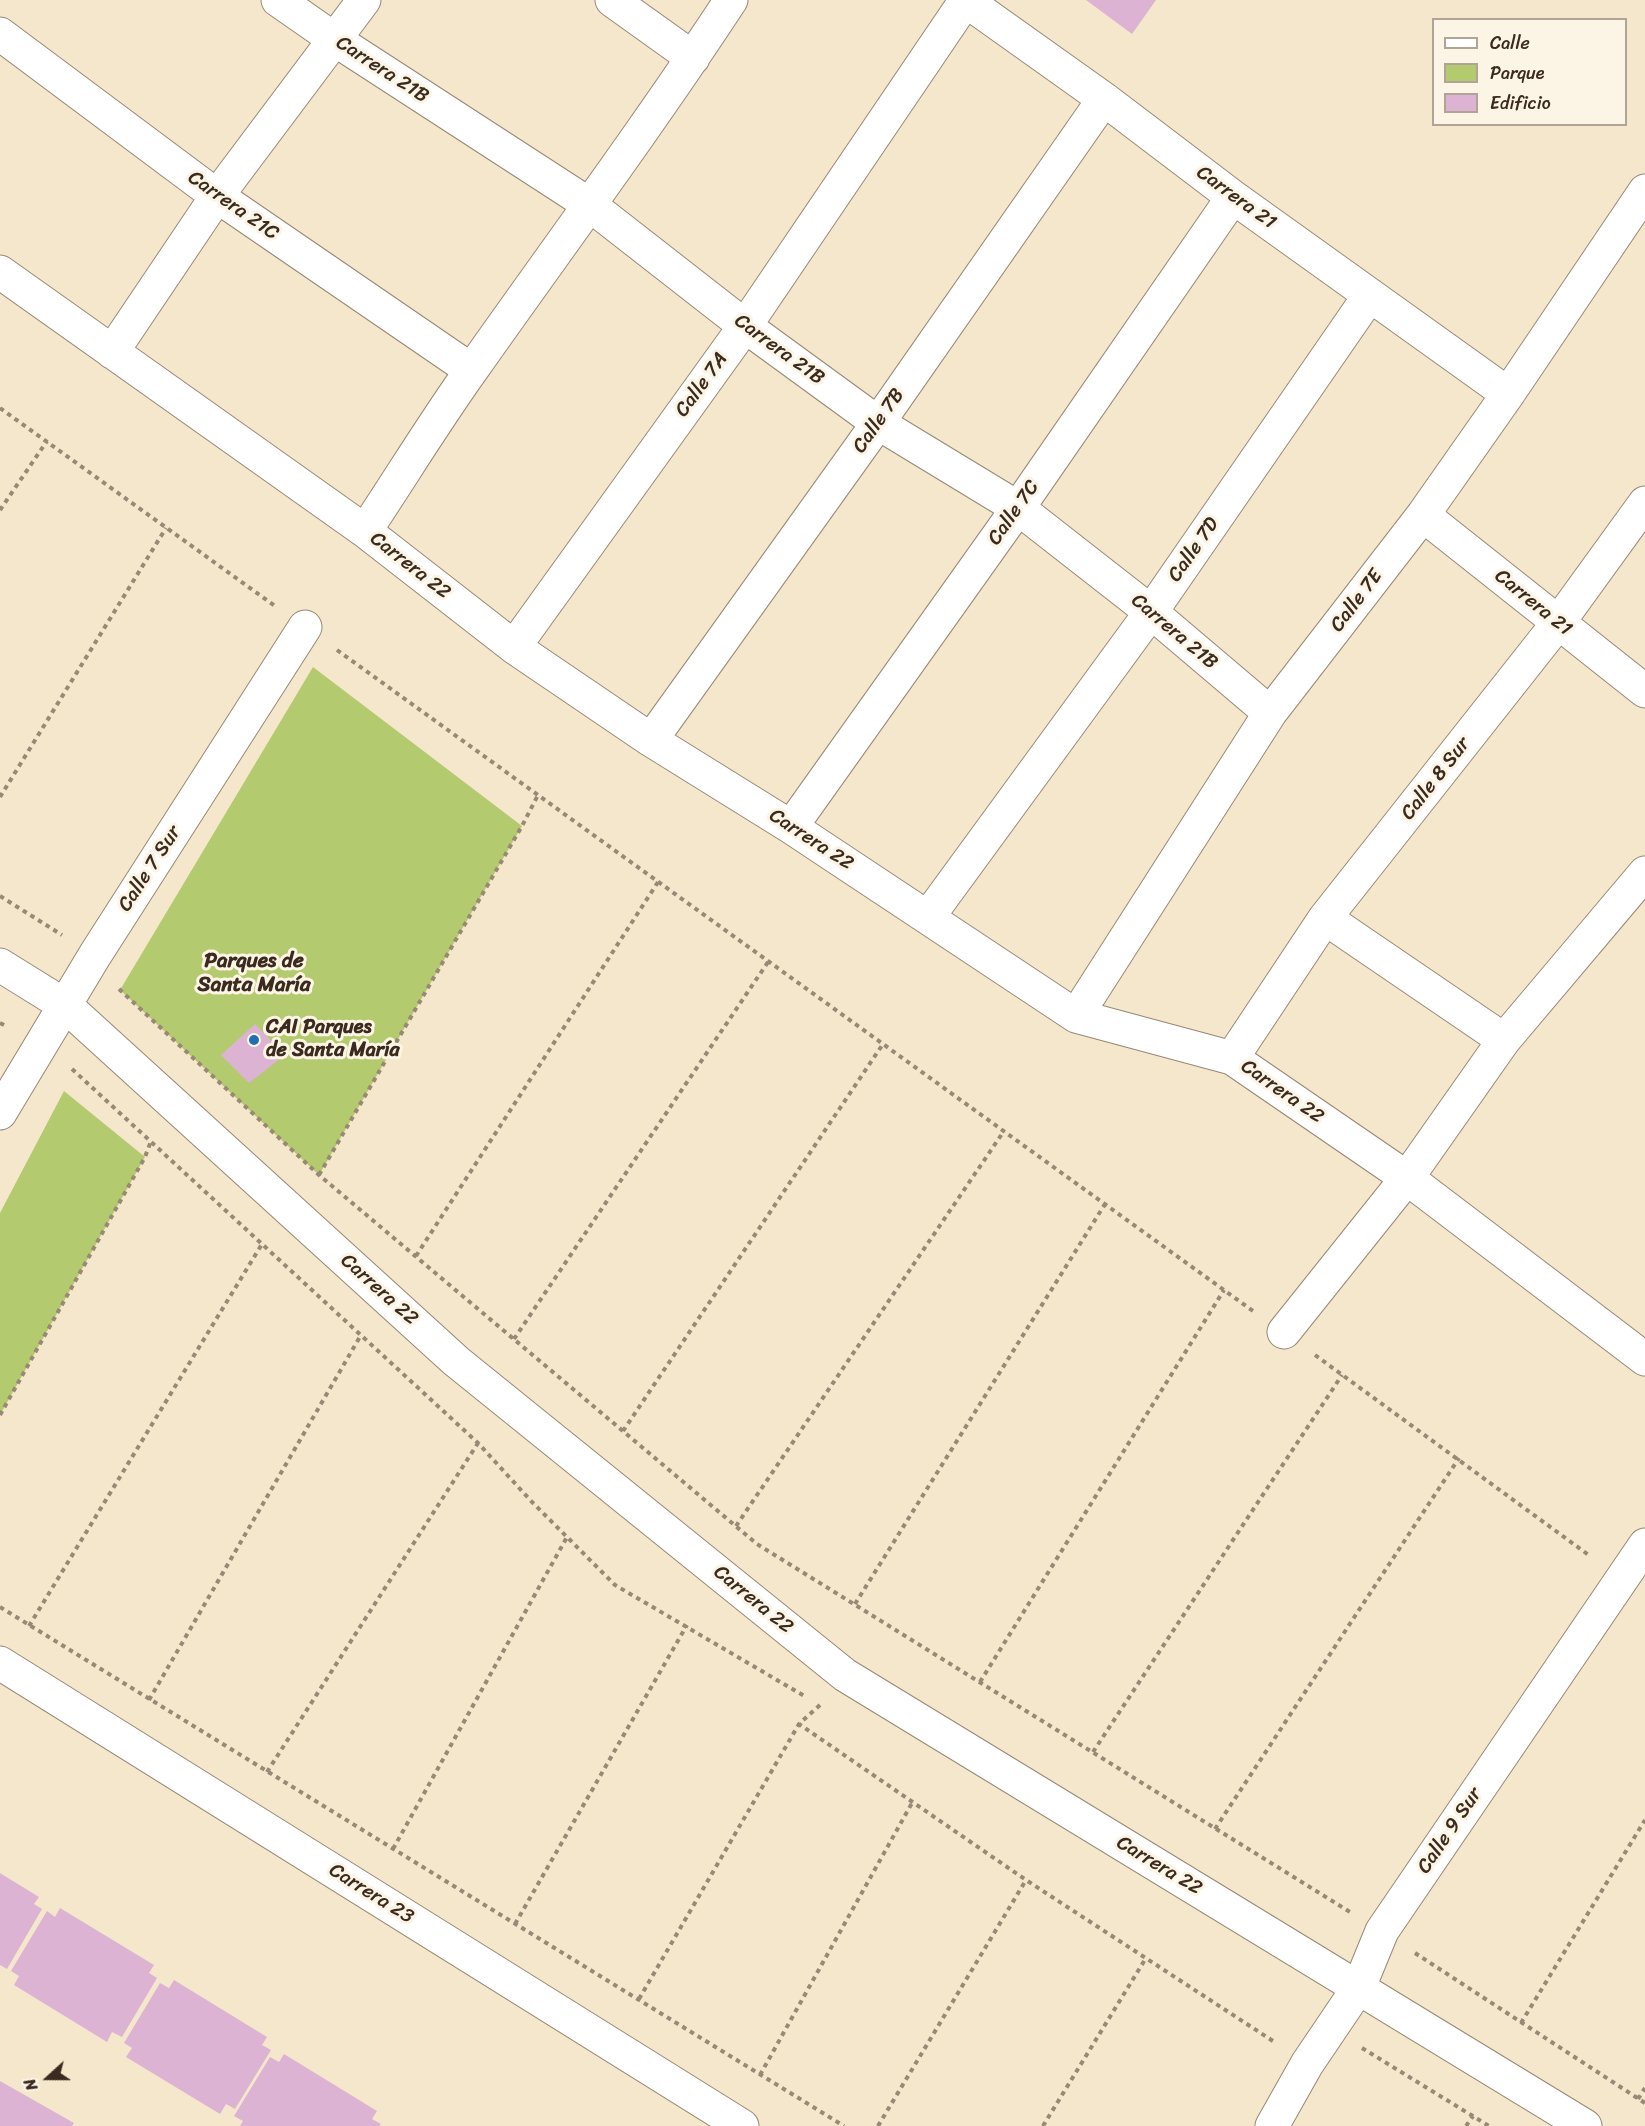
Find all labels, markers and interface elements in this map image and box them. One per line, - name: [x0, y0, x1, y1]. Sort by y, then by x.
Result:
- legend: [1432, 18, 1627, 126]
- text: Calle: [1490, 27, 1530, 59]
- street label: Carrera 21B: [331, 31, 433, 109]
- text: Parque: [1490, 57, 1544, 89]
- text: Edificio: [1490, 87, 1551, 119]
- street label: Carrera 21: [1191, 161, 1281, 235]
- street label: Carrera 21C: [183, 166, 283, 246]
- street label: Carrera 21B: [729, 309, 829, 391]
- street label: Calle 7A: [671, 348, 733, 422]
- street label: Calle 7B: [848, 384, 910, 458]
- street label: Calle 7C: [983, 476, 1045, 550]
- street label: Calle 7D: [1163, 513, 1225, 587]
- street label: Carrera 22: [365, 527, 455, 605]
- street label: Carrera 21: [1489, 564, 1577, 642]
- street label: Calle 7E: [1326, 565, 1388, 637]
- street label: Carrera 21B: [1126, 589, 1222, 675]
- street label: Calle 8 Sur: [1396, 733, 1476, 825]
- street label: Carrera 22: [764, 804, 858, 876]
- street label: Calle 7 Sur: [113, 822, 187, 916]
- district label: Parques de Santa María: [198, 949, 310, 999]
- place label: CAI Parques de Santa María: [266, 1016, 399, 1063]
- marker: CAI Parques de Santa María: [247, 1033, 261, 1047]
- street label: Carrera 22: [1236, 1055, 1328, 1129]
- street label: Carrera 22: [335, 1249, 423, 1331]
- street label: Carrera 22: [708, 1561, 798, 1639]
- street label: Calle 9 Sur: [1413, 1784, 1487, 1878]
- street label: Carrera 22: [1112, 1831, 1206, 1901]
- street label: Carrera 23: [324, 1859, 418, 1929]
- north arrow: [18, 2048, 78, 2108]
- text: N: [15, 2074, 46, 2095]

